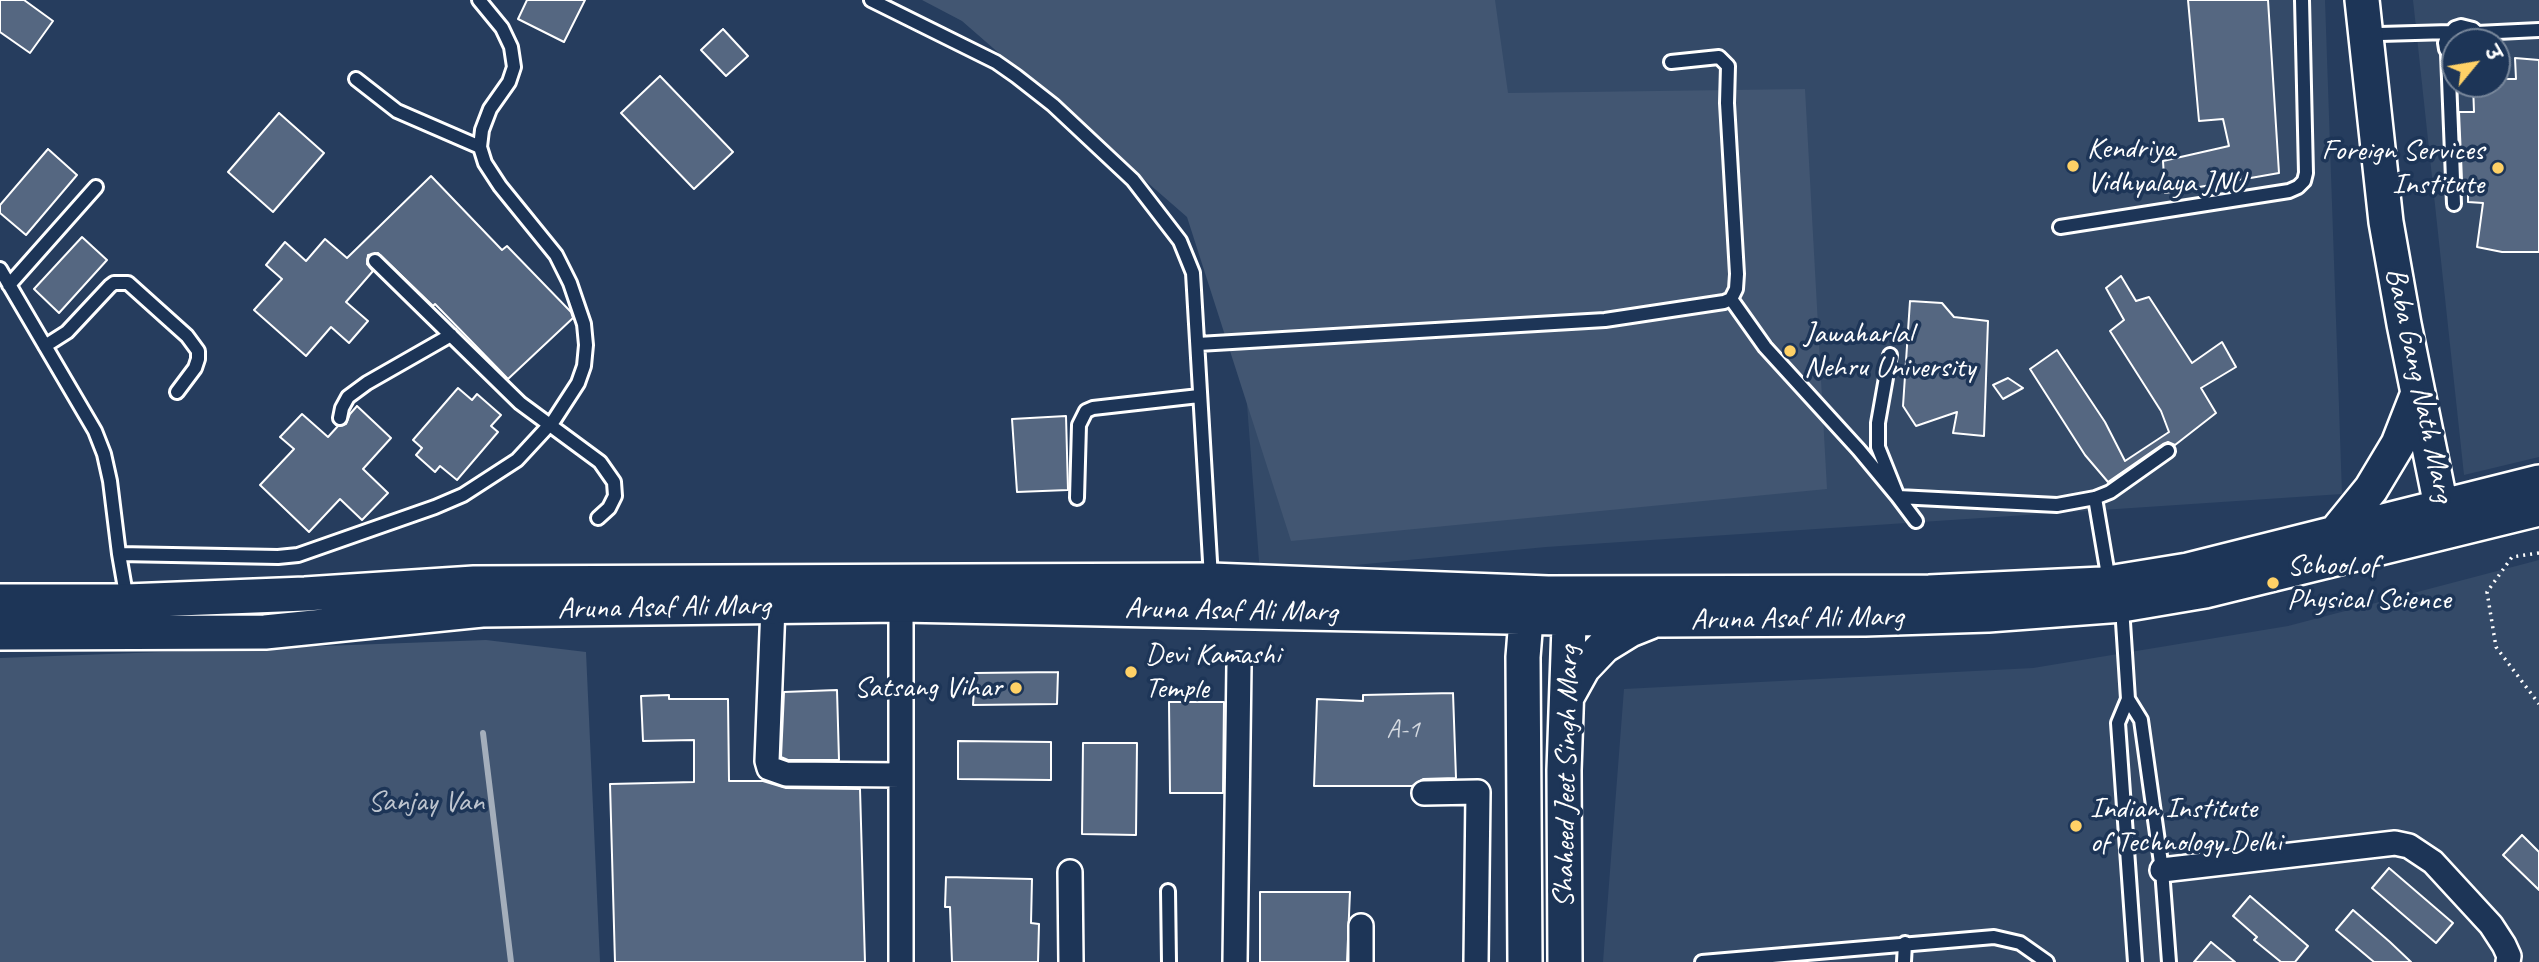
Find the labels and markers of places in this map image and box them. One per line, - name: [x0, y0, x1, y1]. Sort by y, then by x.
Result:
- place label: Kendriya Vidhyalaya JNU: [2087, 131, 2244, 202]
- place label: Foreign Services Institute: [2322, 133, 2484, 204]
- marker: Kendriya Vidhyalaya JNU: [2065, 158, 2081, 174]
- marker: Foreign Services Institute: [2490, 160, 2506, 176]
- place label: Jawaharlal Nehru University: [1804, 316, 1975, 386]
- marker: Jawaharlal Nehru University: [1782, 343, 1798, 359]
- place label: School of Physical Science: [2287, 548, 2451, 618]
- marker: School of Physical Science: [2265, 575, 2281, 591]
- place label: Devi Kamashi Temple: [1145, 637, 1280, 708]
- marker: Devi Kamashi Temple: [1123, 664, 1139, 680]
- place label: Satsang Vihar: [854, 670, 1002, 706]
- marker: Satsang Vihar: [1008, 680, 1024, 696]
- place label: Indian Institute of Technology Delhi: [2090, 791, 2282, 862]
- marker: Indian Institute of Technology Delhi: [2068, 818, 2084, 834]

